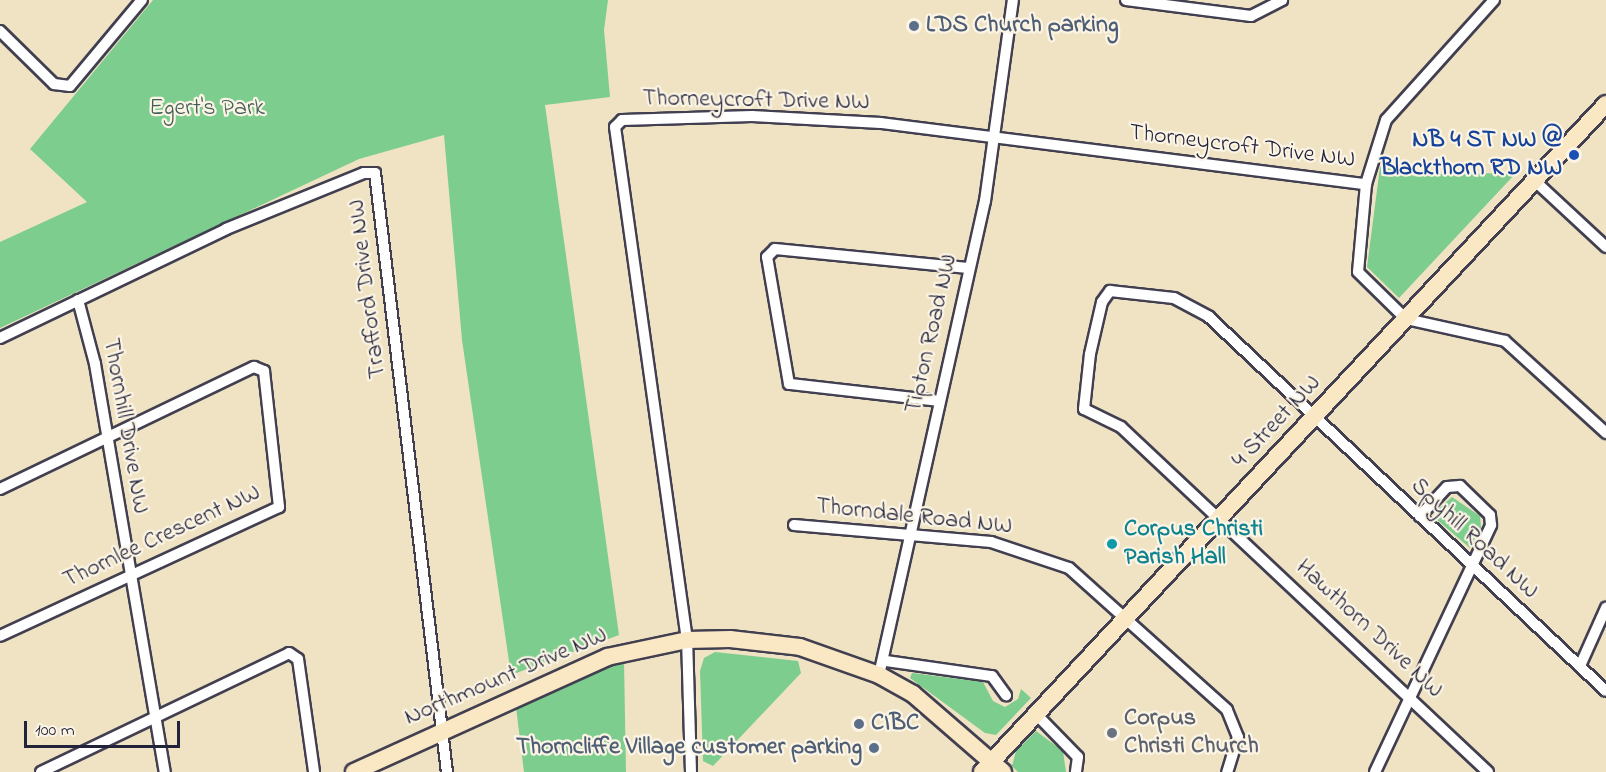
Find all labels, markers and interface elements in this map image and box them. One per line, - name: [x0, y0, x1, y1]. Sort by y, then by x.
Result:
- place label: LDS Church parking: [926, 12, 1119, 40]
- marker: LDS Church parking: [907, 19, 921, 33]
- street label: Thorneycroft Drive NW: [642, 85, 870, 117]
- park label: Egert's Park: [149, 95, 265, 123]
- street label: Thorneycroft Drive NW: [1127, 119, 1357, 175]
- place label: NB 4 ST NW @ Blackthorn RD NW: [1380, 127, 1562, 183]
- marker: NB 4 ST NW @ Blackthorn RD NW: [1567, 148, 1581, 162]
- street label: Trafford Drive NW: [343, 198, 393, 380]
- street label: Tipton Road NW: [900, 252, 964, 416]
- street label: Thornhill Drive NW: [95, 336, 155, 516]
- street label: 4 Street NW: [1227, 369, 1327, 475]
- street label: Spyhill Road NW: [1404, 472, 1544, 606]
- street label: Thornlee Crescent NW: [59, 479, 265, 595]
- street label: Thorndale Road NW: [814, 492, 1014, 542]
- place label: Corpus Christi Parish Hall: [1124, 516, 1263, 572]
- marker: Corpus Christi Parish Hall: [1105, 537, 1119, 551]
- street label: Hawthorn Drive NW: [1289, 553, 1449, 705]
- street label: Northmount Drive NW: [400, 621, 612, 733]
- place label: Corpus Christi Church: [1124, 705, 1259, 761]
- scale bar: [27, 709, 183, 747]
- place label: CIBC: [871, 710, 919, 738]
- marker: CIBC: [852, 717, 866, 731]
- text: 100 m: [35, 718, 75, 744]
- marker: Corpus Christi Church: [1105, 726, 1119, 740]
- place label: Thorncliffe Village customer parking: [516, 734, 862, 762]
- marker: Thorncliffe Village customer parking: [867, 741, 881, 755]

